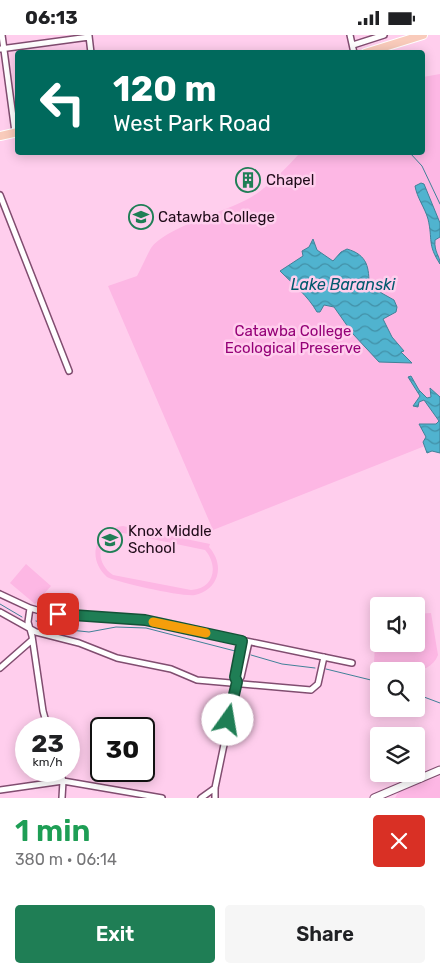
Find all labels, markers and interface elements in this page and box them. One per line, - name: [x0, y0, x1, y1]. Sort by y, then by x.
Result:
- text: 06:13: [25, 6, 78, 29]
- text: 120 m: [113, 68, 216, 110]
- icon: left: [30, 70, 95, 135]
- text: West Park Road: [113, 110, 271, 137]
- building icon: Chapel: [235, 167, 261, 193]
- place label: Chapel: [266, 171, 314, 189]
- school or university icon: Catawba College: [128, 204, 154, 230]
- place label: Catawba College: [158, 208, 275, 226]
- water label: Lake Baranski: [291, 275, 396, 294]
- park label: Catawba College Ecological Preserve: [225, 322, 361, 357]
- place label: Knox Middle School: [128, 522, 212, 557]
- school or university icon: Knox Middle School: [97, 527, 123, 553]
- pin: [37, 593, 79, 635]
- map controls: [370, 597, 425, 782]
- button: sound: [370, 597, 425, 652]
- icon: arrive: [44, 600, 72, 628]
- button: search: [370, 662, 425, 717]
- position arrow: [201, 693, 253, 745]
- speed limit sign: 30: [90, 717, 155, 782]
- button: layers: [370, 727, 425, 782]
- text: 23: [31, 729, 64, 758]
- text: km/h: [33, 755, 62, 769]
- text: 1 min: [15, 813, 90, 849]
- button: close: [373, 815, 425, 867]
- text: 380 m · 06:14: [15, 850, 117, 869]
- button: Exit: [15, 905, 215, 963]
- button: Share: [225, 905, 425, 963]

